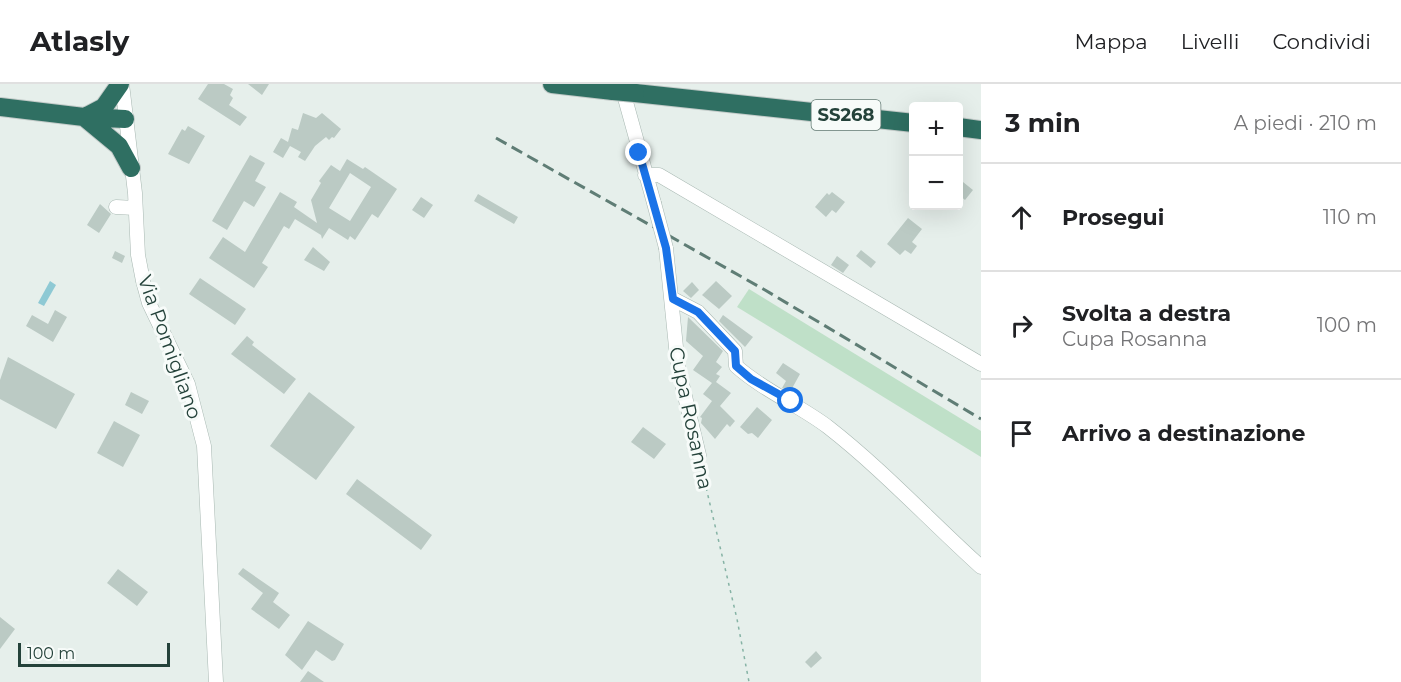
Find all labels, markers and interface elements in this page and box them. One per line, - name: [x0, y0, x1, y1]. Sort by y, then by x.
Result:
- text: Atlasly: [30, 24, 129, 58]
- text: Mappa: [1074, 29, 1148, 54]
- text: Livelli: [1181, 29, 1239, 54]
- text: Condividi: [1272, 29, 1371, 54]
- road number: SS268: [812, 100, 880, 130]
- map controls: [909, 102, 963, 210]
- button: +: [909, 102, 963, 156]
- text: 3 min: [1005, 107, 1081, 139]
- text: A piedi · 210 m: [1234, 111, 1377, 135]
- route end: [625, 139, 651, 165]
- button: −: [909, 156, 963, 210]
- icon: ahead: [1005, 201, 1038, 234]
- text: Prosegui: [1062, 204, 1164, 231]
- text: 110 m: [1323, 205, 1377, 229]
- street label: Via Pomigliano: [133, 272, 207, 422]
- text: Svolta a destra: [1062, 300, 1231, 327]
- icon: right: [1005, 309, 1038, 342]
- text: 100 m: [1317, 313, 1377, 337]
- text: Cupa Rosanna: [1062, 327, 1207, 351]
- street label: Cupa Rosanna: [664, 344, 718, 492]
- route start: [777, 387, 803, 413]
- icon: arrive: [1005, 417, 1038, 450]
- text: Arrivo a destinazione: [1062, 420, 1305, 447]
- scale bar: [18, 640, 170, 668]
- text: 100 m: [27, 644, 75, 663]

